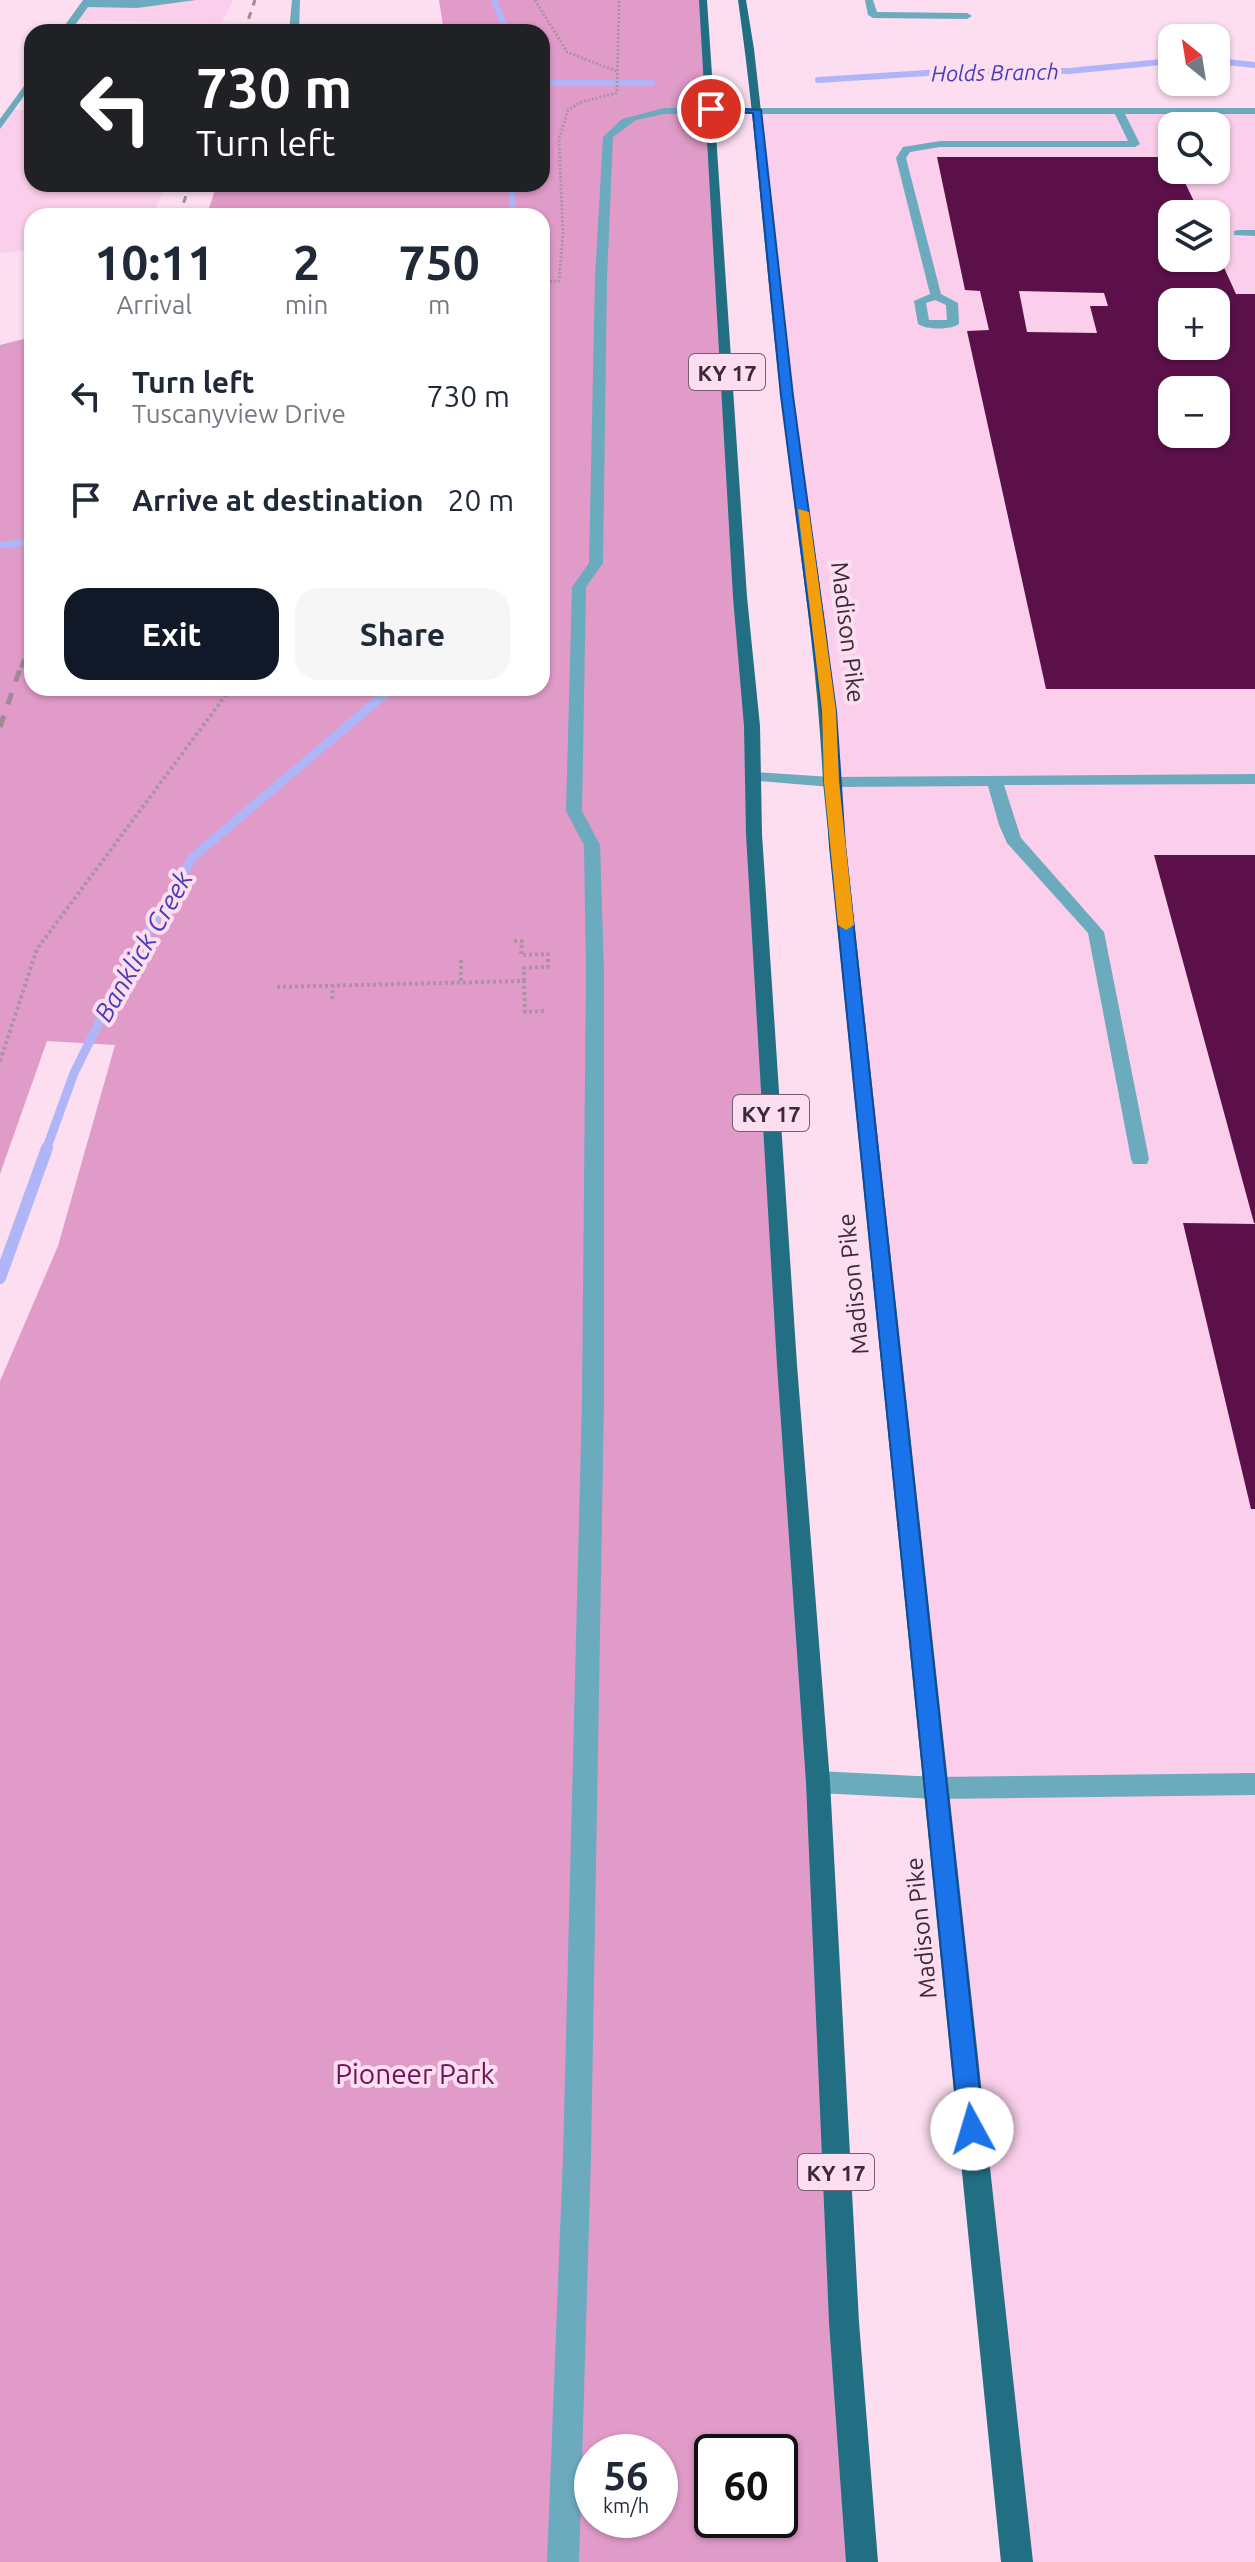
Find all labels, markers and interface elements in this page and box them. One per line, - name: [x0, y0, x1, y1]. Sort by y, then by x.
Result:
- north arrow: [1158, 24, 1230, 96]
- map controls: [1158, 24, 1230, 448]
- icon: left: [64, 56, 168, 160]
- text: 730 m: [196, 56, 352, 119]
- water label: Holds Branch: [931, 58, 1059, 86]
- pin: [677, 75, 745, 143]
- icon: arrive: [689, 87, 733, 131]
- button: search: [1158, 112, 1230, 184]
- text: Turn left: [196, 122, 335, 163]
- button: layers: [1158, 200, 1230, 272]
- text: 10:11: [94, 235, 214, 289]
- text: 2: [293, 235, 320, 289]
- text: 750: [399, 235, 480, 289]
- button: +: [1158, 288, 1230, 360]
- text: Arrival: [116, 290, 192, 319]
- text: min: [285, 290, 328, 319]
- text: m: [428, 290, 450, 319]
- road number: KY 17: [689, 354, 765, 390]
- text: Turn left: [132, 365, 254, 399]
- icon: left: [64, 374, 108, 418]
- button: −: [1158, 376, 1230, 448]
- text: 730 m: [426, 379, 510, 413]
- text: Tuscanyview Drive: [132, 399, 346, 428]
- icon: arrive: [64, 478, 108, 522]
- text: Arrive at destination: [132, 483, 424, 517]
- text: 20 m: [448, 483, 514, 517]
- street label: Madison Pike: [826, 560, 870, 704]
- button: Exit: [64, 588, 279, 680]
- button: Share: [295, 588, 510, 680]
- water label: Banklick Creek: [88, 865, 198, 1026]
- road number: KY 17: [733, 1095, 809, 1131]
- street label: Madison Pike: [832, 1212, 874, 1356]
- street label: Madison Pike: [900, 1856, 942, 2000]
- park label: Pioneer Park: [335, 2058, 495, 2089]
- position arrow: [930, 2087, 1014, 2171]
- road number: KY 17: [798, 2154, 874, 2190]
- speed limit sign: 60: [694, 2434, 798, 2538]
- text: 56: [603, 2453, 649, 2498]
- text: km/h: [603, 2494, 649, 2517]

